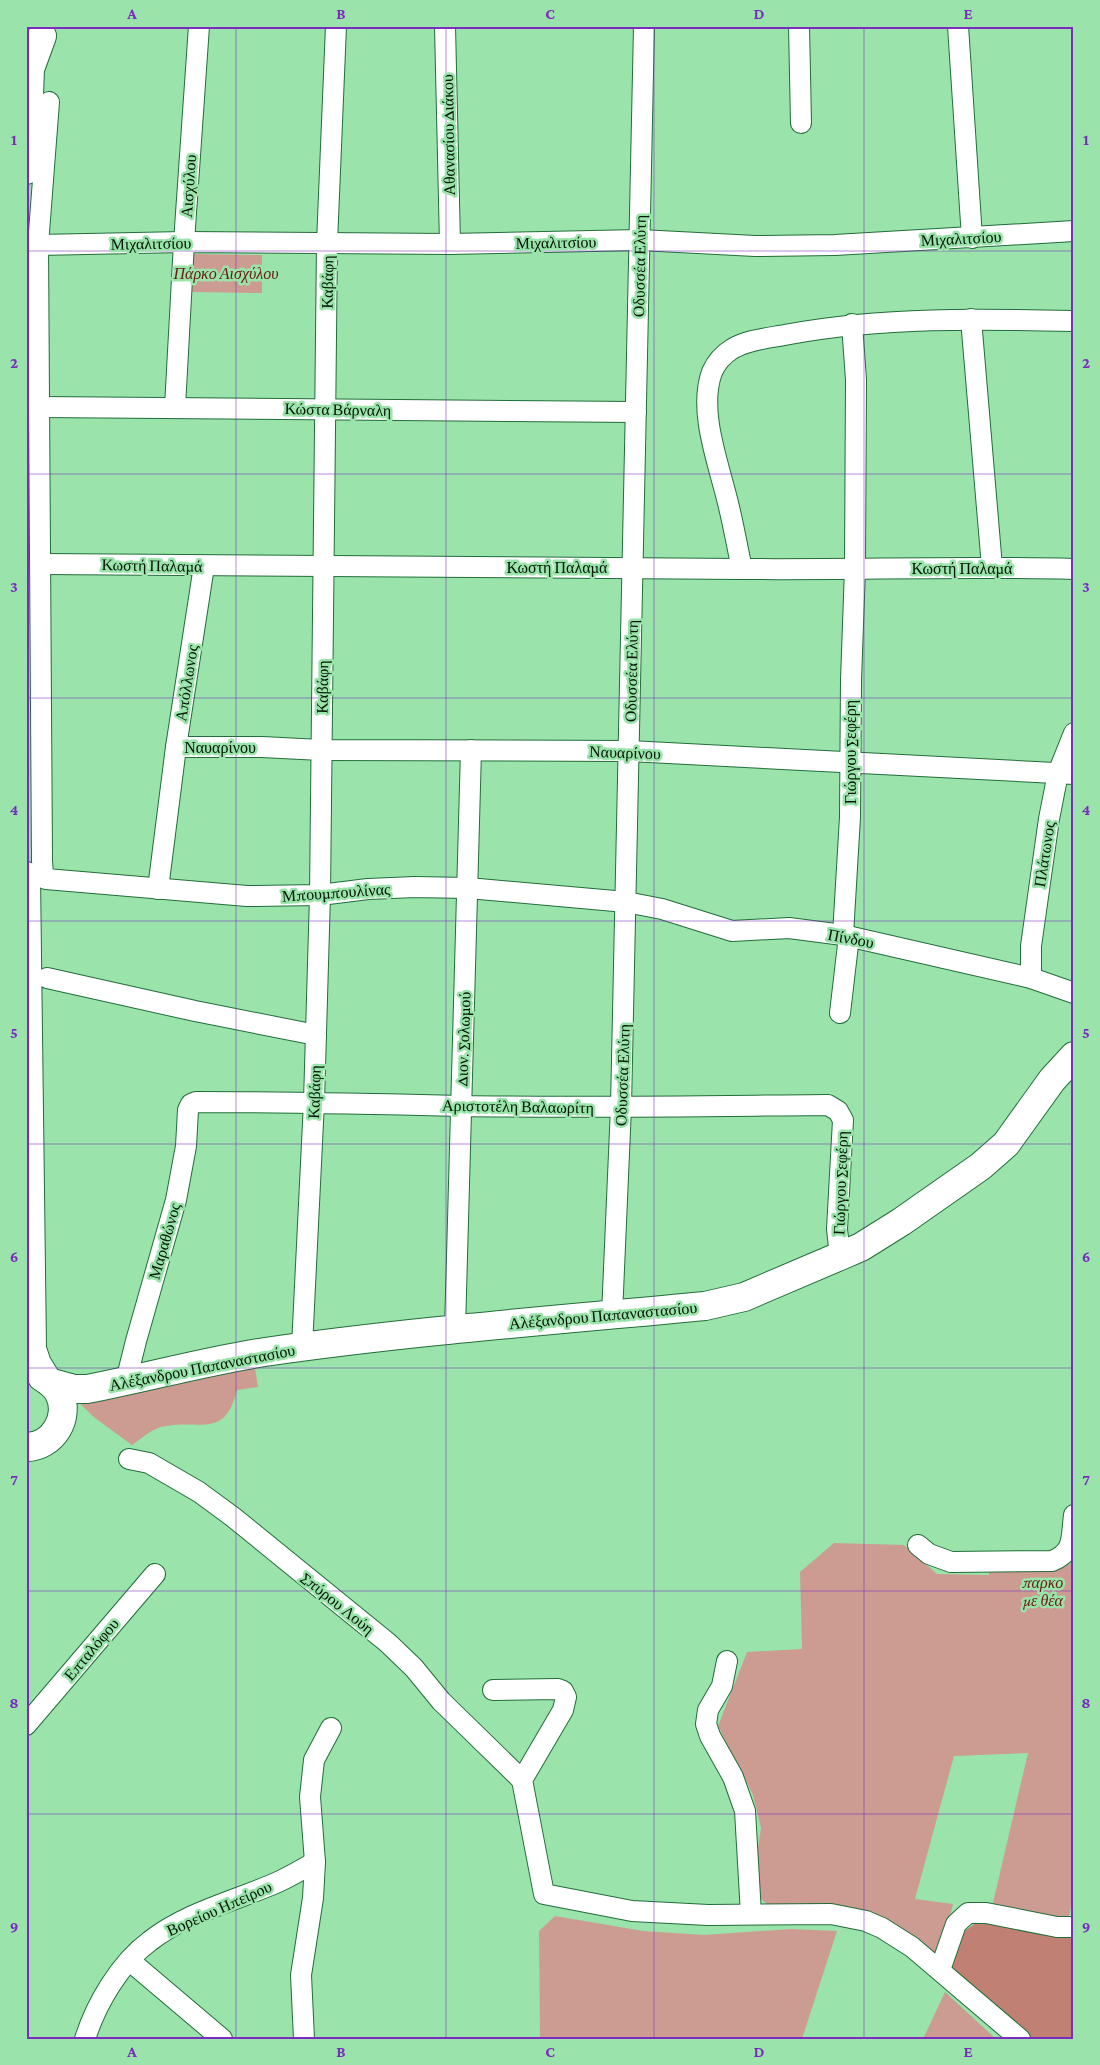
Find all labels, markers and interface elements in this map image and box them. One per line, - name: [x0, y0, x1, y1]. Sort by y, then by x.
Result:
- text: A: [126, 5, 137, 22]
- text: B: [336, 5, 346, 22]
- text: C: [545, 5, 555, 22]
- text: D: [753, 5, 765, 22]
- text: E: [963, 5, 973, 22]
- street label: Αθανασίου Διάκου: [439, 74, 458, 196]
- text: 1: [11, 131, 17, 148]
- text: 1: [1083, 131, 1089, 148]
- street label: Αισχύλου: [178, 154, 200, 218]
- street label: Οδυσσέα Ελύτη: [630, 215, 650, 317]
- street label: Μιχαλιτσίου: [920, 228, 1002, 250]
- street label: Μιχαλιτσίου: [515, 233, 597, 253]
- street label: Μιχαλιτσίου: [110, 234, 192, 254]
- street label: Καβάφη: [319, 255, 337, 309]
- park label: Πάρκο Αισχύλου: [172, 265, 279, 283]
- text: 2: [10, 354, 18, 371]
- text: 2: [1082, 354, 1090, 371]
- street label: Κώστα Βάρναλη: [285, 400, 391, 420]
- street label: Κωστή Παλαμά: [101, 556, 203, 576]
- street label: Κωστή Παλαμά: [507, 559, 608, 577]
- street label: Κωστή Παλαμά: [912, 560, 1013, 578]
- text: 3: [10, 578, 18, 595]
- text: 3: [1082, 578, 1090, 595]
- street label: Οδυσσέα Ελύτη: [622, 620, 642, 722]
- street label: Απόλλωνος: [172, 643, 201, 722]
- street label: Καβάφη: [314, 660, 332, 714]
- street label: Γιώργου Σεφέρη: [842, 700, 860, 804]
- street label: Ναυαρίνου: [184, 739, 256, 757]
- street label: Ναυαρίνου: [589, 743, 661, 763]
- text: 4: [10, 801, 19, 818]
- text: 4: [1082, 801, 1091, 818]
- street label: Πλάτωνος: [1031, 819, 1058, 888]
- street label: Μπουμπουλίνας: [281, 880, 392, 906]
- street label: Πίνδου: [826, 926, 875, 951]
- street label: Διον. Σολωμού: [453, 991, 475, 1087]
- text: 5: [10, 1024, 18, 1041]
- street label: Οδυσσέα Ελύτη: [612, 1024, 634, 1126]
- text: 5: [1082, 1024, 1090, 1041]
- street label: Καβάφη: [305, 1065, 325, 1119]
- street label: Αριστοτέλη Βαλαωρίτη: [442, 1097, 594, 1117]
- street label: Γιώργου Σεφέρη: [830, 1131, 852, 1235]
- street label: Μαραθώνος: [145, 1200, 185, 1282]
- text: 6: [10, 1248, 18, 1265]
- text: 6: [1082, 1248, 1090, 1265]
- street label: Αλέξανδρου Παπαναστασίου: [508, 1299, 698, 1333]
- street label: Αλέξανδρου Παπαναστασίου: [108, 1341, 297, 1395]
- text: 7: [10, 1471, 18, 1488]
- text: 7: [1082, 1471, 1090, 1488]
- street label: Σπύρου Λούη: [297, 1569, 377, 1639]
- park label: παρκο με θέα: [1022, 1574, 1064, 1610]
- street label: Επταλόφου: [61, 1615, 123, 1684]
- text: 8: [9, 1694, 19, 1711]
- text: 8: [1081, 1694, 1091, 1711]
- street label: Βορείου Ηπείρου: [164, 1878, 275, 1940]
- text: 9: [10, 1918, 18, 1935]
- text: 9: [1082, 1918, 1090, 1935]
- text: A: [126, 2043, 137, 2060]
- text: B: [336, 2043, 346, 2060]
- text: C: [545, 2043, 555, 2060]
- text: D: [753, 2043, 765, 2060]
- text: E: [963, 2043, 973, 2060]

